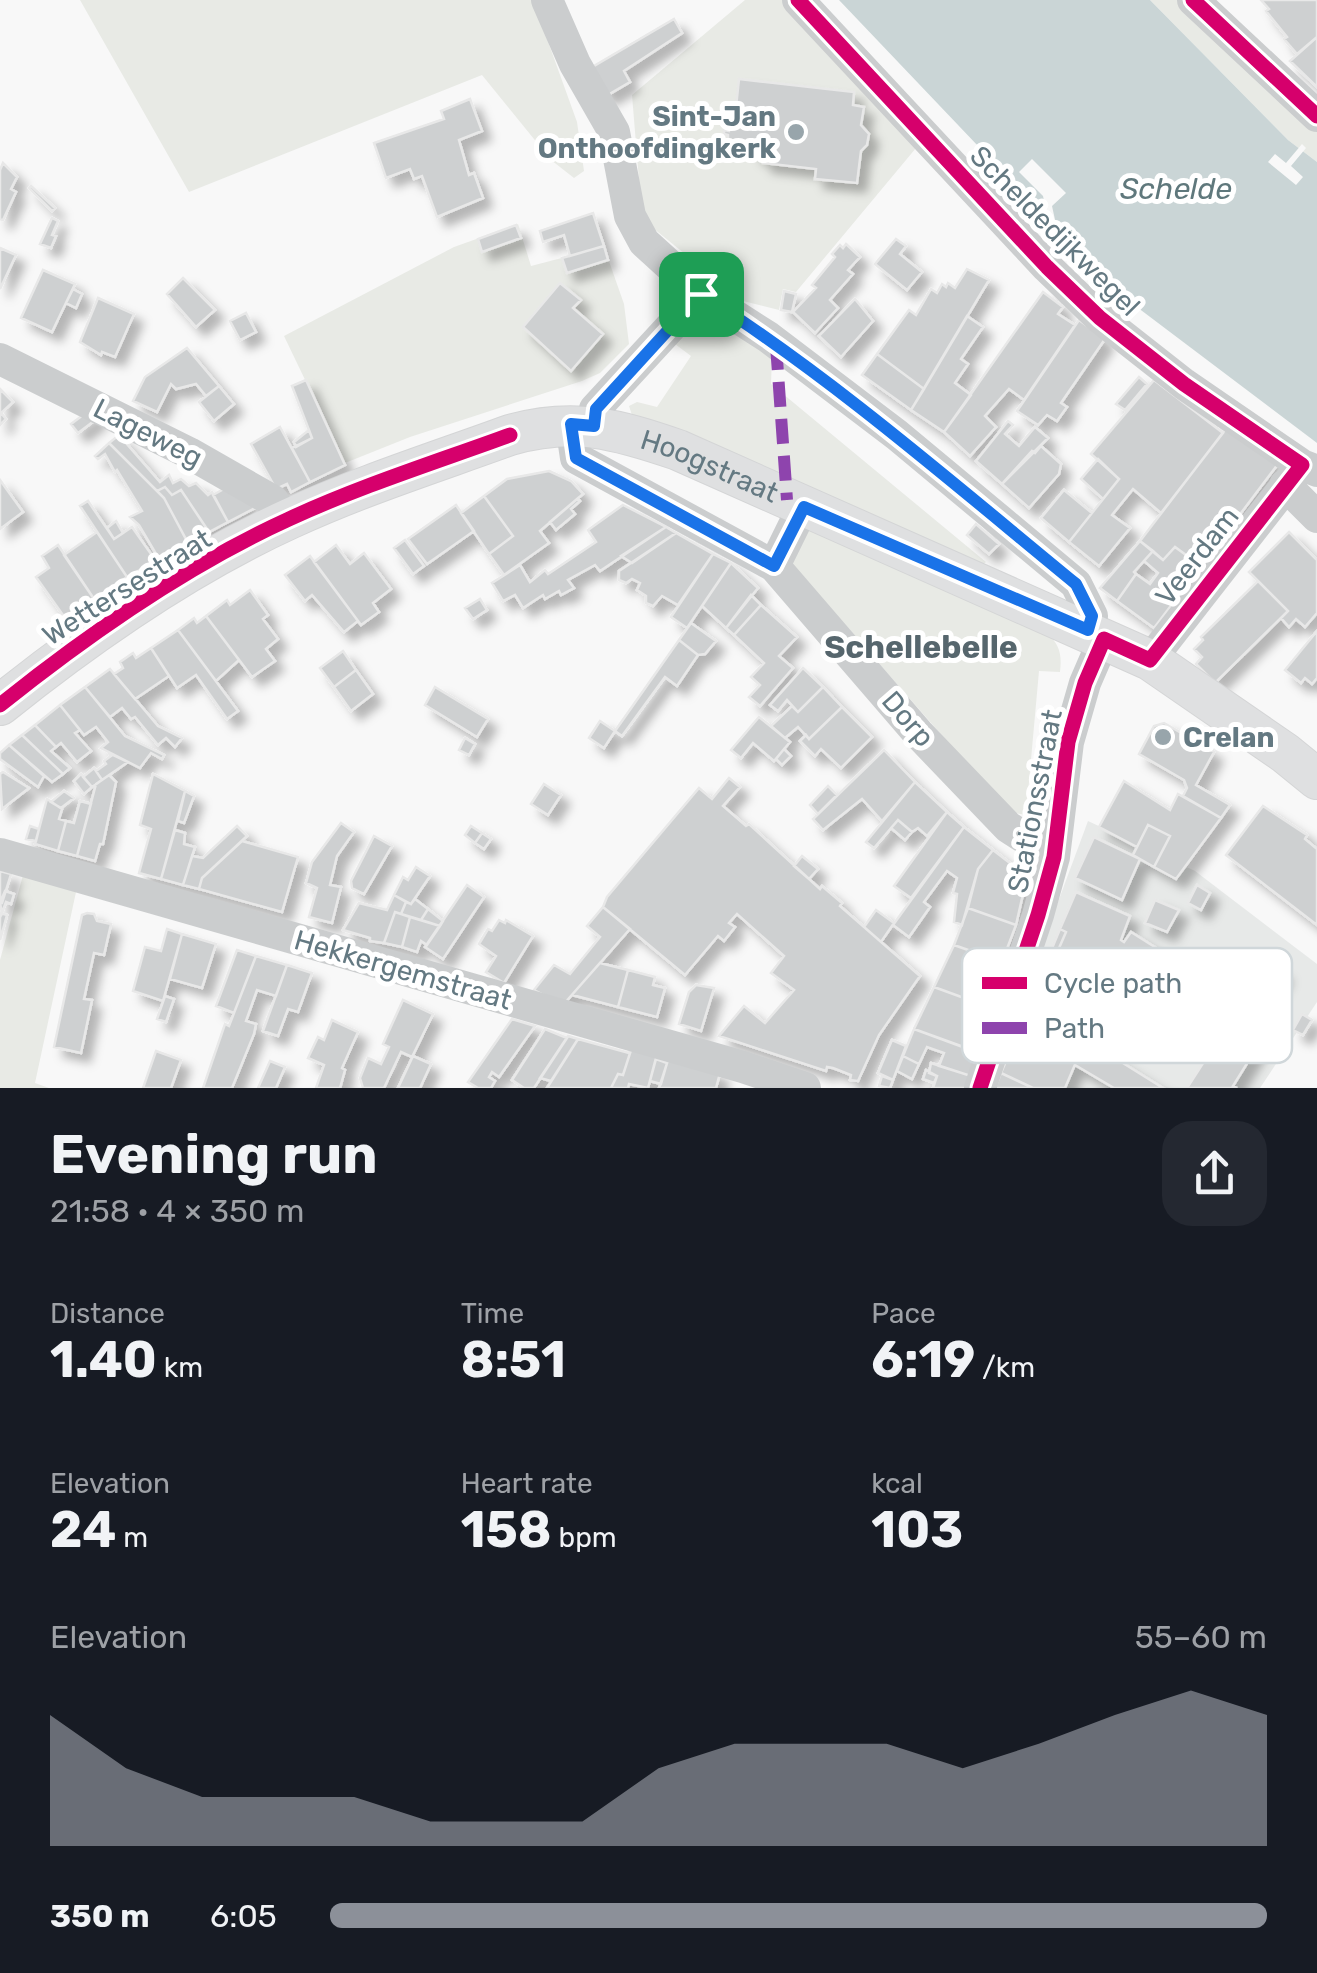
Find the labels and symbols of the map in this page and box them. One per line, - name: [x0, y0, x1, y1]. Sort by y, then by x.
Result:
- place label: Sint-Jan Onthoofdingkerk: [538, 100, 777, 165]
- marker: Sint-Jan Onthoofdingkerk: [785, 121, 807, 143]
- street label: Scheldedijkwegel: [963, 139, 1147, 323]
- water label: Schelde: [1120, 171, 1232, 207]
- pin: [659, 252, 744, 337]
- street label: Lageweg: [88, 392, 208, 474]
- street label: Hoogstraat: [637, 422, 784, 509]
- street label: Veerdam: [1148, 500, 1246, 612]
- street label: Wettersestraat: [36, 522, 218, 652]
- district label: Schellebelle: [824, 628, 1018, 666]
- street label: Dorp: [875, 685, 941, 753]
- street label: Stationsstraat: [1001, 706, 1069, 895]
- place label: Crelan: [1183, 721, 1274, 754]
- marker: Crelan: [1152, 726, 1174, 748]
- street label: Hekkergemstraat: [291, 923, 516, 1017]
- legend: [962, 948, 1292, 1063]
- text: Cycle path: [1044, 967, 1182, 1000]
- text: Path: [1044, 1012, 1105, 1045]

